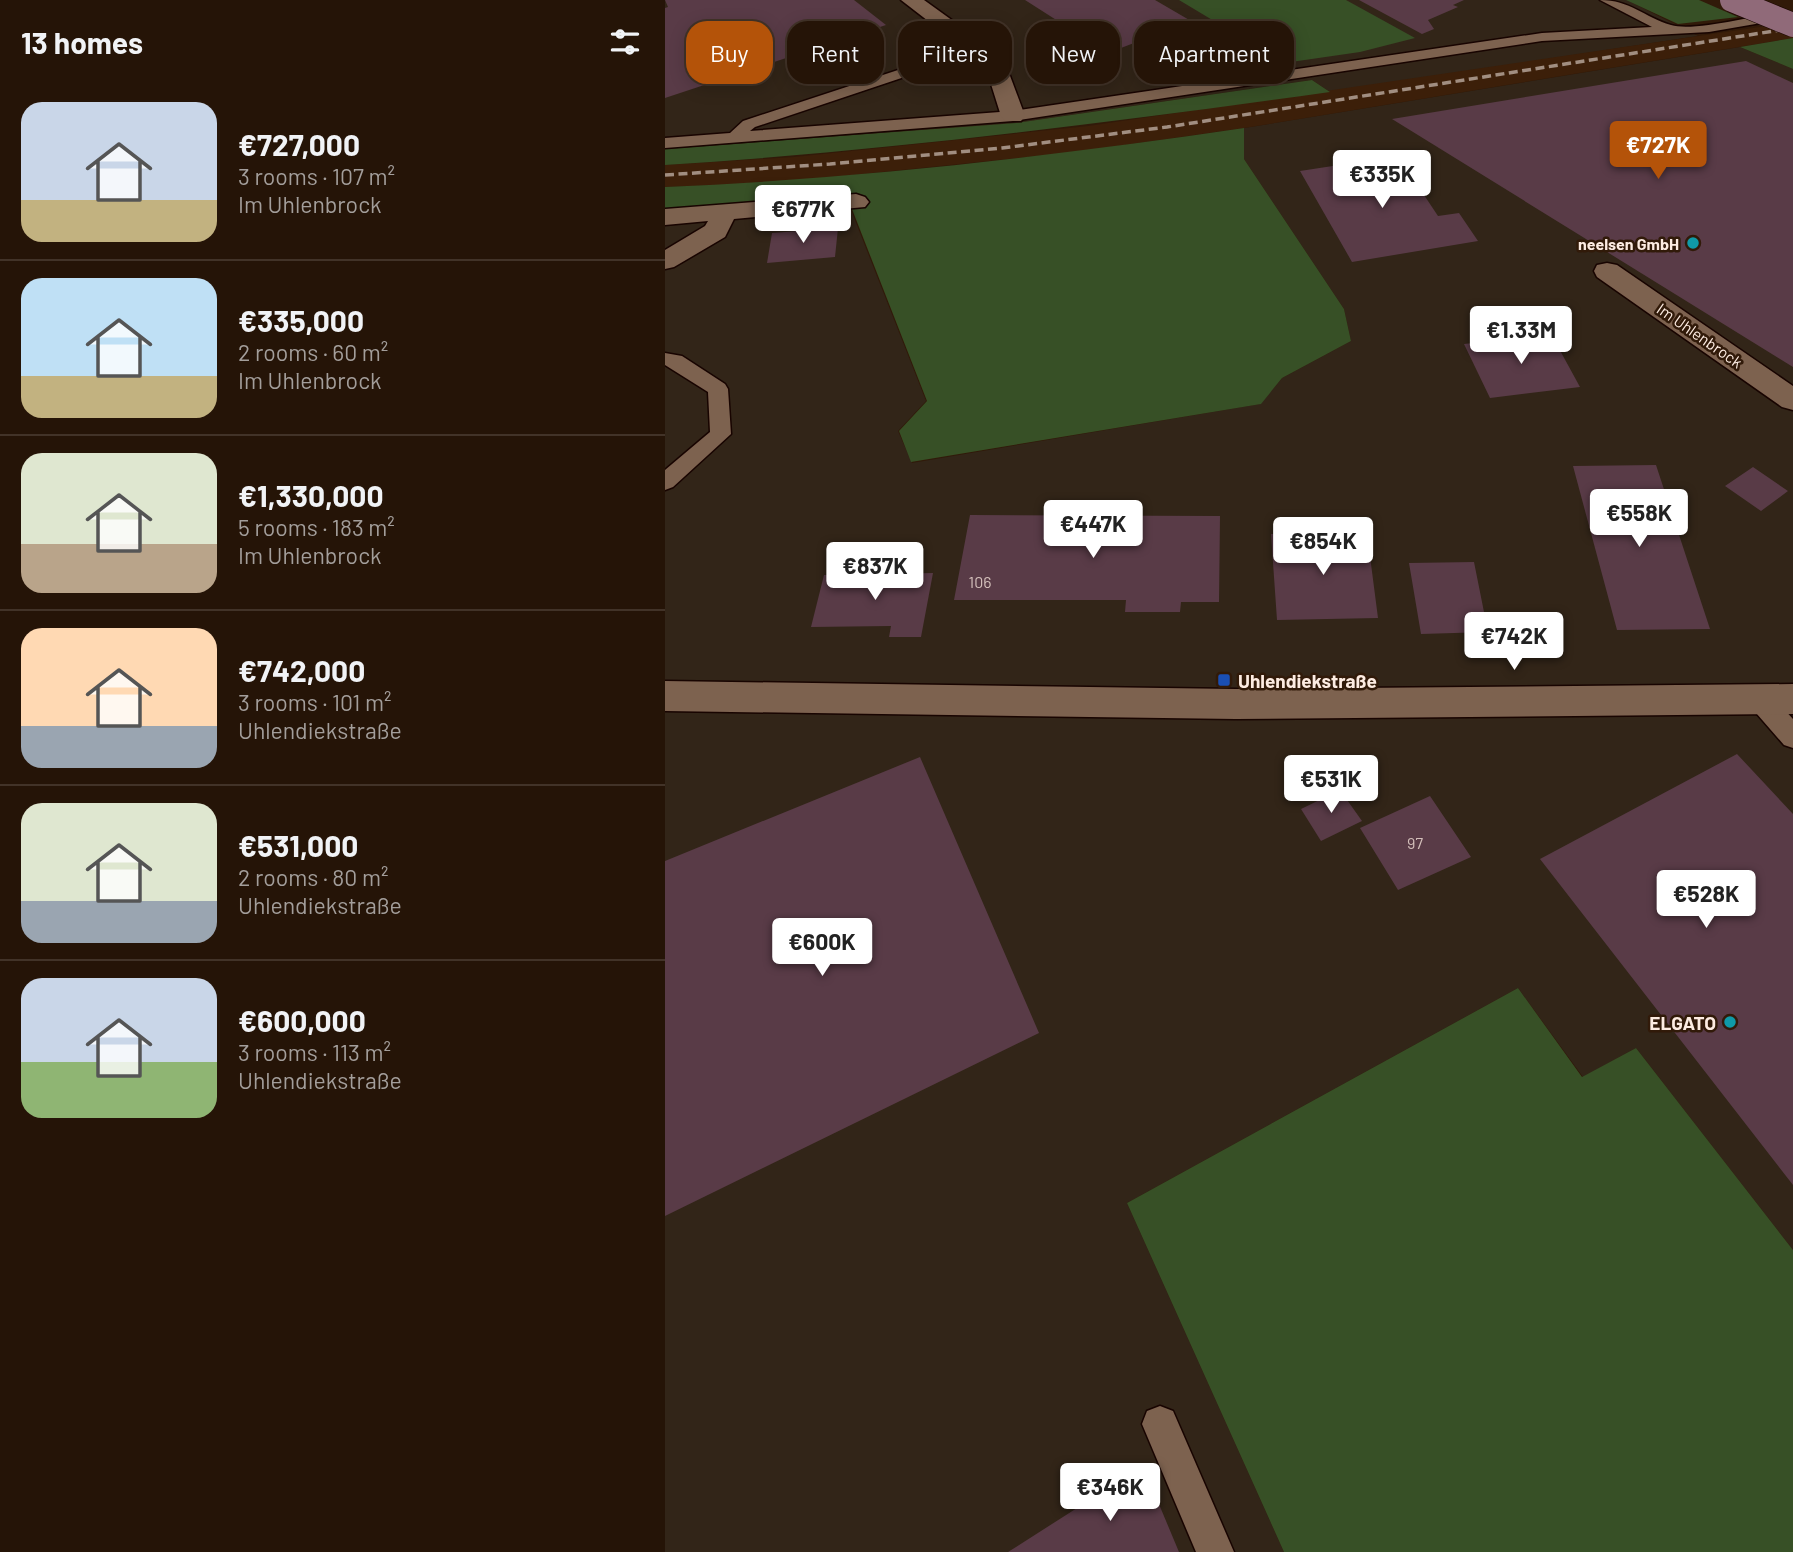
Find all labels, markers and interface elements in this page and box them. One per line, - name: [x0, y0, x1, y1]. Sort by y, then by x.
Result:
- chip: Buy: [686, 21, 773, 84]
- chip: Rent: [787, 21, 884, 84]
- chip: Filters: [898, 21, 1012, 84]
- chip: New: [1026, 21, 1120, 84]
- chip: Apartment: [1134, 21, 1294, 84]
- icon: filters: [606, 23, 644, 61]
- text: 13 homes: [21, 24, 143, 60]
- pin: €727K: [1609, 122, 1707, 181]
- text: €727,000: [238, 126, 360, 162]
- icon: home: [77, 130, 161, 214]
- text: €727K: [1626, 130, 1690, 158]
- pin: €335K: [1333, 150, 1431, 210]
- text: €335K: [1349, 159, 1415, 187]
- text: 3 rooms · 107 m²: [238, 162, 395, 190]
- pin: €677K: [754, 186, 852, 245]
- text: Im Uhlenbrock: [238, 190, 382, 218]
- text: €677K: [771, 194, 835, 222]
- place label: neelsen GmbH: [1578, 234, 1679, 253]
- marker: neelsen GmbH: [1685, 235, 1701, 251]
- street label: Im Uhlenbrock: [1654, 299, 1746, 371]
- text: €335,000: [238, 302, 364, 338]
- icon: home: [77, 306, 161, 390]
- pin: €1.33M: [1464, 306, 1578, 366]
- text: €1.33M: [1486, 315, 1556, 343]
- text: 2 rooms · 60 m²: [238, 338, 388, 366]
- text: Im Uhlenbrock: [238, 366, 382, 394]
- text: €1,330,000: [238, 477, 384, 513]
- icon: home: [77, 481, 161, 565]
- pin: €558K: [1590, 490, 1688, 549]
- text: €558K: [1606, 498, 1672, 526]
- pin: €447K: [1044, 500, 1142, 560]
- text: €447K: [1060, 509, 1126, 537]
- text: 5 rooms · 183 m²: [238, 513, 395, 541]
- pin: €854K: [1274, 518, 1372, 577]
- text: €854K: [1289, 526, 1357, 554]
- text: Im Uhlenbrock: [238, 541, 382, 569]
- pin: €837K: [826, 542, 924, 602]
- text: €837K: [842, 551, 908, 579]
- house number: 106: [969, 572, 991, 591]
- pin: €742K: [1465, 612, 1563, 672]
- text: €742K: [1480, 621, 1548, 649]
- text: €742,000: [238, 652, 365, 688]
- icon: home: [77, 656, 161, 740]
- place label: Uhlendiekstraße: [1238, 669, 1377, 692]
- marker: Uhlendiekstraße: [1216, 672, 1232, 688]
- text: 3 rooms · 101 m²: [238, 688, 391, 716]
- text: Uhlendiekstraße: [238, 716, 402, 744]
- pin: €531K: [1282, 756, 1380, 815]
- text: €531K: [1300, 764, 1362, 792]
- text: €531,000: [238, 827, 358, 863]
- icon: home: [77, 831, 161, 915]
- house number: 97: [1407, 833, 1423, 852]
- text: 2 rooms · 80 m²: [238, 863, 388, 891]
- pin: €528K: [1657, 870, 1755, 930]
- text: €528K: [1673, 879, 1739, 907]
- text: Uhlendiekstraße: [238, 891, 402, 919]
- pin: €600K: [773, 918, 871, 978]
- text: €600K: [788, 927, 856, 955]
- text: €600,000: [238, 1002, 366, 1038]
- icon: home: [77, 1006, 161, 1090]
- place label: ELGATO: [1649, 1011, 1716, 1034]
- marker: ELGATO: [1722, 1014, 1738, 1030]
- text: 3 rooms · 113 m²: [238, 1038, 391, 1066]
- text: Uhlendiekstraße: [238, 1066, 402, 1094]
- pin: €346K: [1061, 1464, 1159, 1523]
- text: €346K: [1076, 1472, 1144, 1500]

